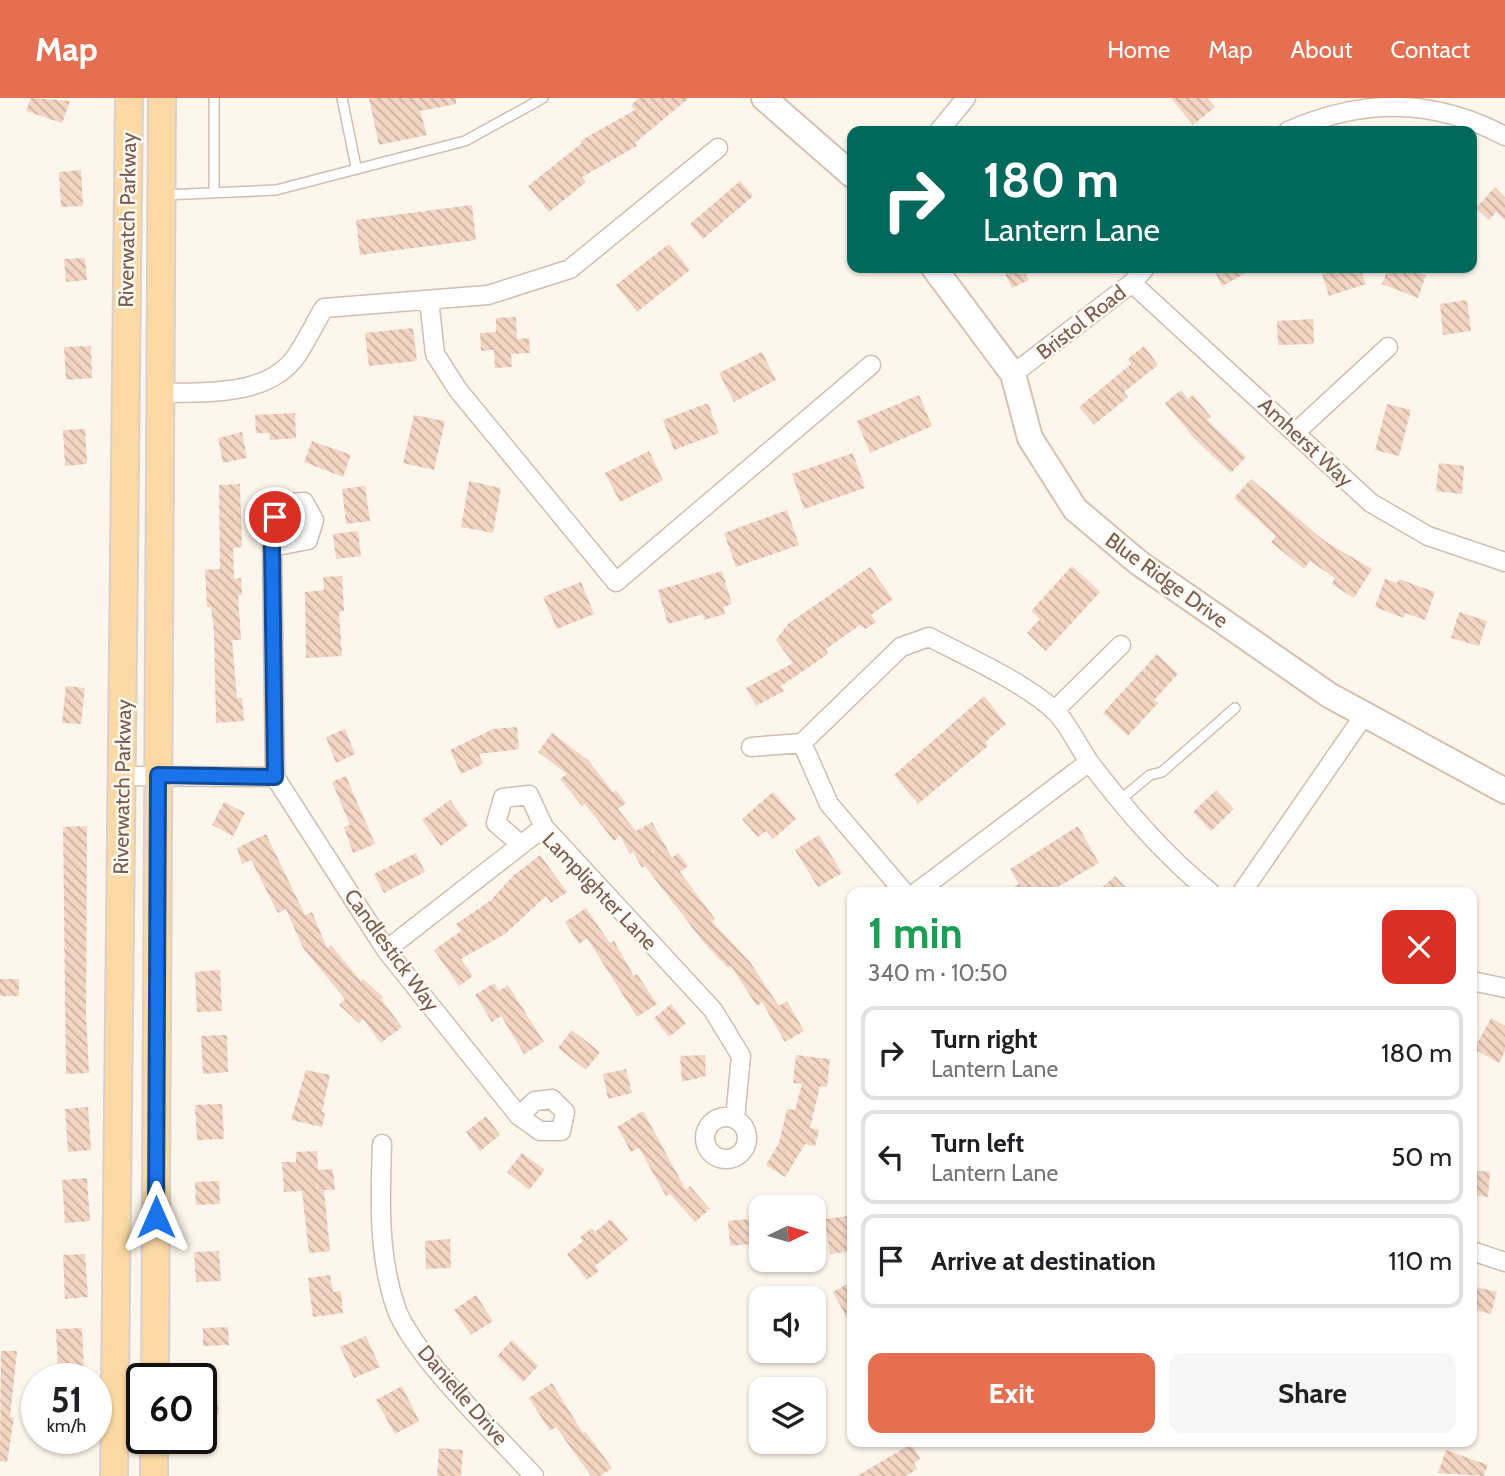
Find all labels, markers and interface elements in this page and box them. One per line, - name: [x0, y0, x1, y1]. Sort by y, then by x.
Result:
- text: Map: [35, 29, 98, 69]
- text: Home: [1107, 35, 1170, 64]
- text: Map: [1208, 35, 1253, 64]
- text: About: [1291, 35, 1353, 64]
- text: Contact: [1391, 35, 1470, 64]
- street label: Riverwatch Parkway: [113, 132, 141, 308]
- text: 180 m: [983, 150, 1119, 209]
- icon: right: [868, 154, 959, 245]
- text: Lantern Lane: [983, 210, 1160, 249]
- street label: Bristol Road: [1032, 280, 1130, 364]
- street label: Amherst Way: [1254, 392, 1359, 492]
- pin: [245, 487, 305, 547]
- icon: arrive: [256, 498, 294, 536]
- street label: Blue Ridge Drive: [1101, 527, 1233, 633]
- street label: Riverwatch Parkway: [108, 699, 136, 875]
- street label: Lamplighter Lane: [538, 827, 663, 955]
- street label: Candlestick Way: [339, 884, 445, 1016]
- text: 1 min: [868, 907, 963, 959]
- button: close: [1382, 910, 1456, 984]
- text: 340 m · 10:50: [868, 959, 1008, 987]
- text: Turn right: [931, 1023, 1037, 1055]
- icon: right: [872, 1034, 910, 1072]
- text: 180 m: [1381, 1037, 1452, 1069]
- text: Lantern Lane: [931, 1055, 1058, 1083]
- text: Turn left: [931, 1127, 1024, 1159]
- icon: left: [872, 1138, 910, 1176]
- text: 50 m: [1391, 1141, 1452, 1173]
- text: Lantern Lane: [931, 1159, 1058, 1187]
- position arrow: [119, 1180, 193, 1254]
- north arrow: [749, 1195, 826, 1272]
- map controls: [749, 1195, 826, 1454]
- icon: arrive: [872, 1242, 910, 1280]
- text: Arrive at destination: [931, 1245, 1156, 1277]
- text: 110 m: [1388, 1245, 1452, 1277]
- button: sound: [749, 1286, 826, 1363]
- street label: Danielle Drive: [413, 1340, 513, 1450]
- button: Exit: [868, 1353, 1155, 1433]
- button: Share: [1169, 1353, 1456, 1433]
- speed limit sign: 60: [126, 1363, 217, 1454]
- button: layers: [749, 1377, 826, 1454]
- text: 51: [51, 1378, 82, 1421]
- text: km/h: [47, 1415, 86, 1437]

